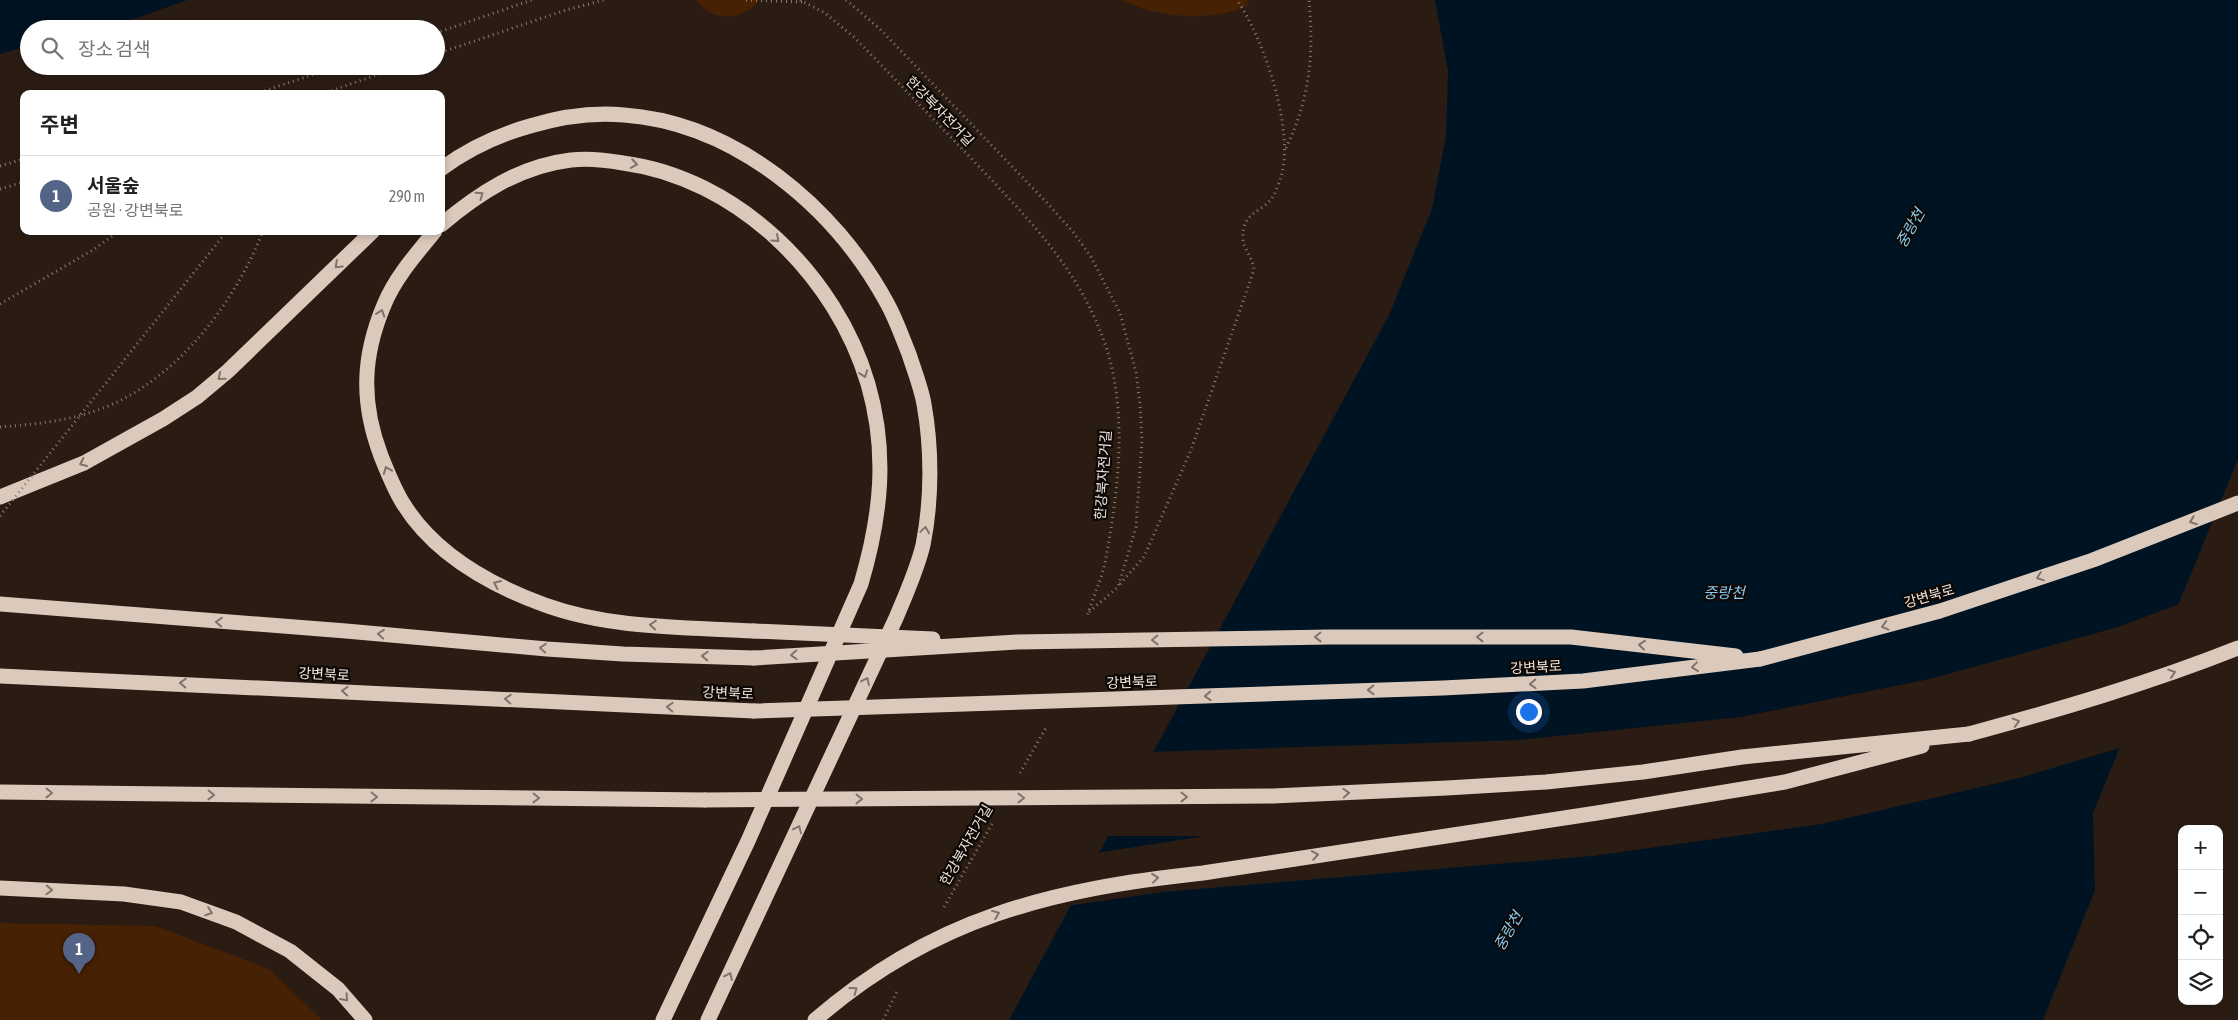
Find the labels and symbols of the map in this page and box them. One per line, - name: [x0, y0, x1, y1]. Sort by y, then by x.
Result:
- street label: 한강북자전거길: [903, 73, 977, 149]
- one-way arrow: [630, 159, 639, 169]
- one-way arrow: [474, 192, 483, 201]
- water label: 중랑천: [1892, 204, 1929, 250]
- one-way arrow: [771, 233, 780, 242]
- one-way arrow: [335, 259, 344, 268]
- one-way arrow: [375, 309, 385, 317]
- one-way arrow: [858, 369, 868, 378]
- one-way arrow: [217, 372, 226, 381]
- street label: 한강북자전거길: [1092, 429, 1114, 521]
- one-way arrow: [79, 457, 88, 467]
- one-way arrow: [383, 466, 393, 475]
- one-way arrow: [2189, 515, 2198, 525]
- one-way arrow: [919, 526, 930, 534]
- one-way arrow: [2037, 571, 2045, 581]
- one-way arrow: [493, 580, 502, 591]
- street label: 강변북로: [1902, 581, 1956, 611]
- water label: 중랑천: [1703, 584, 1747, 601]
- one-way arrow: [214, 617, 222, 628]
- one-way arrow: [649, 619, 657, 630]
- one-way arrow: [1882, 620, 1890, 630]
- one-way arrow: [377, 629, 385, 640]
- one-way arrow: [1313, 632, 1321, 642]
- one-way arrow: [1476, 632, 1484, 642]
- one-way arrow: [1151, 635, 1159, 645]
- one-way arrow: [1638, 640, 1646, 651]
- one-way arrow: [538, 643, 546, 654]
- one-way arrow: [790, 650, 798, 661]
- one-way arrow: [701, 651, 709, 662]
- street label: 강변북로: [1510, 658, 1562, 676]
- one-way arrow: [1690, 661, 1698, 672]
- street label: 강변북로: [298, 665, 350, 683]
- one-way arrow: [2167, 669, 2175, 679]
- street label: 강변북로: [1106, 673, 1158, 691]
- one-way arrow: [179, 678, 187, 689]
- one-way arrow: [860, 678, 870, 687]
- one-way arrow: [1529, 678, 1537, 689]
- street label: 강변북로: [702, 684, 754, 702]
- one-way arrow: [1366, 685, 1374, 696]
- one-way arrow: [341, 686, 349, 697]
- one-way arrow: [1204, 690, 1212, 701]
- one-way arrow: [503, 694, 511, 705]
- your location: [1516, 699, 1542, 725]
- one-way arrow: [666, 702, 674, 713]
- one-way arrow: [2012, 717, 2020, 727]
- one-way arrow: [1343, 787, 1351, 798]
- one-way arrow: [45, 788, 53, 798]
- one-way arrow: [208, 790, 215, 800]
- one-way arrow: [370, 791, 378, 802]
- one-way arrow: [1180, 792, 1188, 802]
- one-way arrow: [532, 793, 540, 803]
- one-way arrow: [1018, 793, 1026, 803]
- one-way arrow: [856, 794, 863, 804]
- street label: 한강북자전거길: [937, 802, 995, 888]
- one-way arrow: [791, 825, 802, 834]
- one-way arrow: [1311, 851, 1320, 861]
- one-way arrow: [1151, 873, 1159, 884]
- one-way arrow: [45, 884, 53, 895]
- one-way arrow: [204, 906, 213, 916]
- water label: 중랑천: [1490, 907, 1527, 953]
- one-way arrow: [991, 909, 1000, 920]
- pin: 1: [63, 933, 95, 974]
- one-way arrow: [722, 972, 733, 981]
- one-way arrow: [848, 987, 857, 995]
- one-way arrow: [339, 992, 348, 1001]

